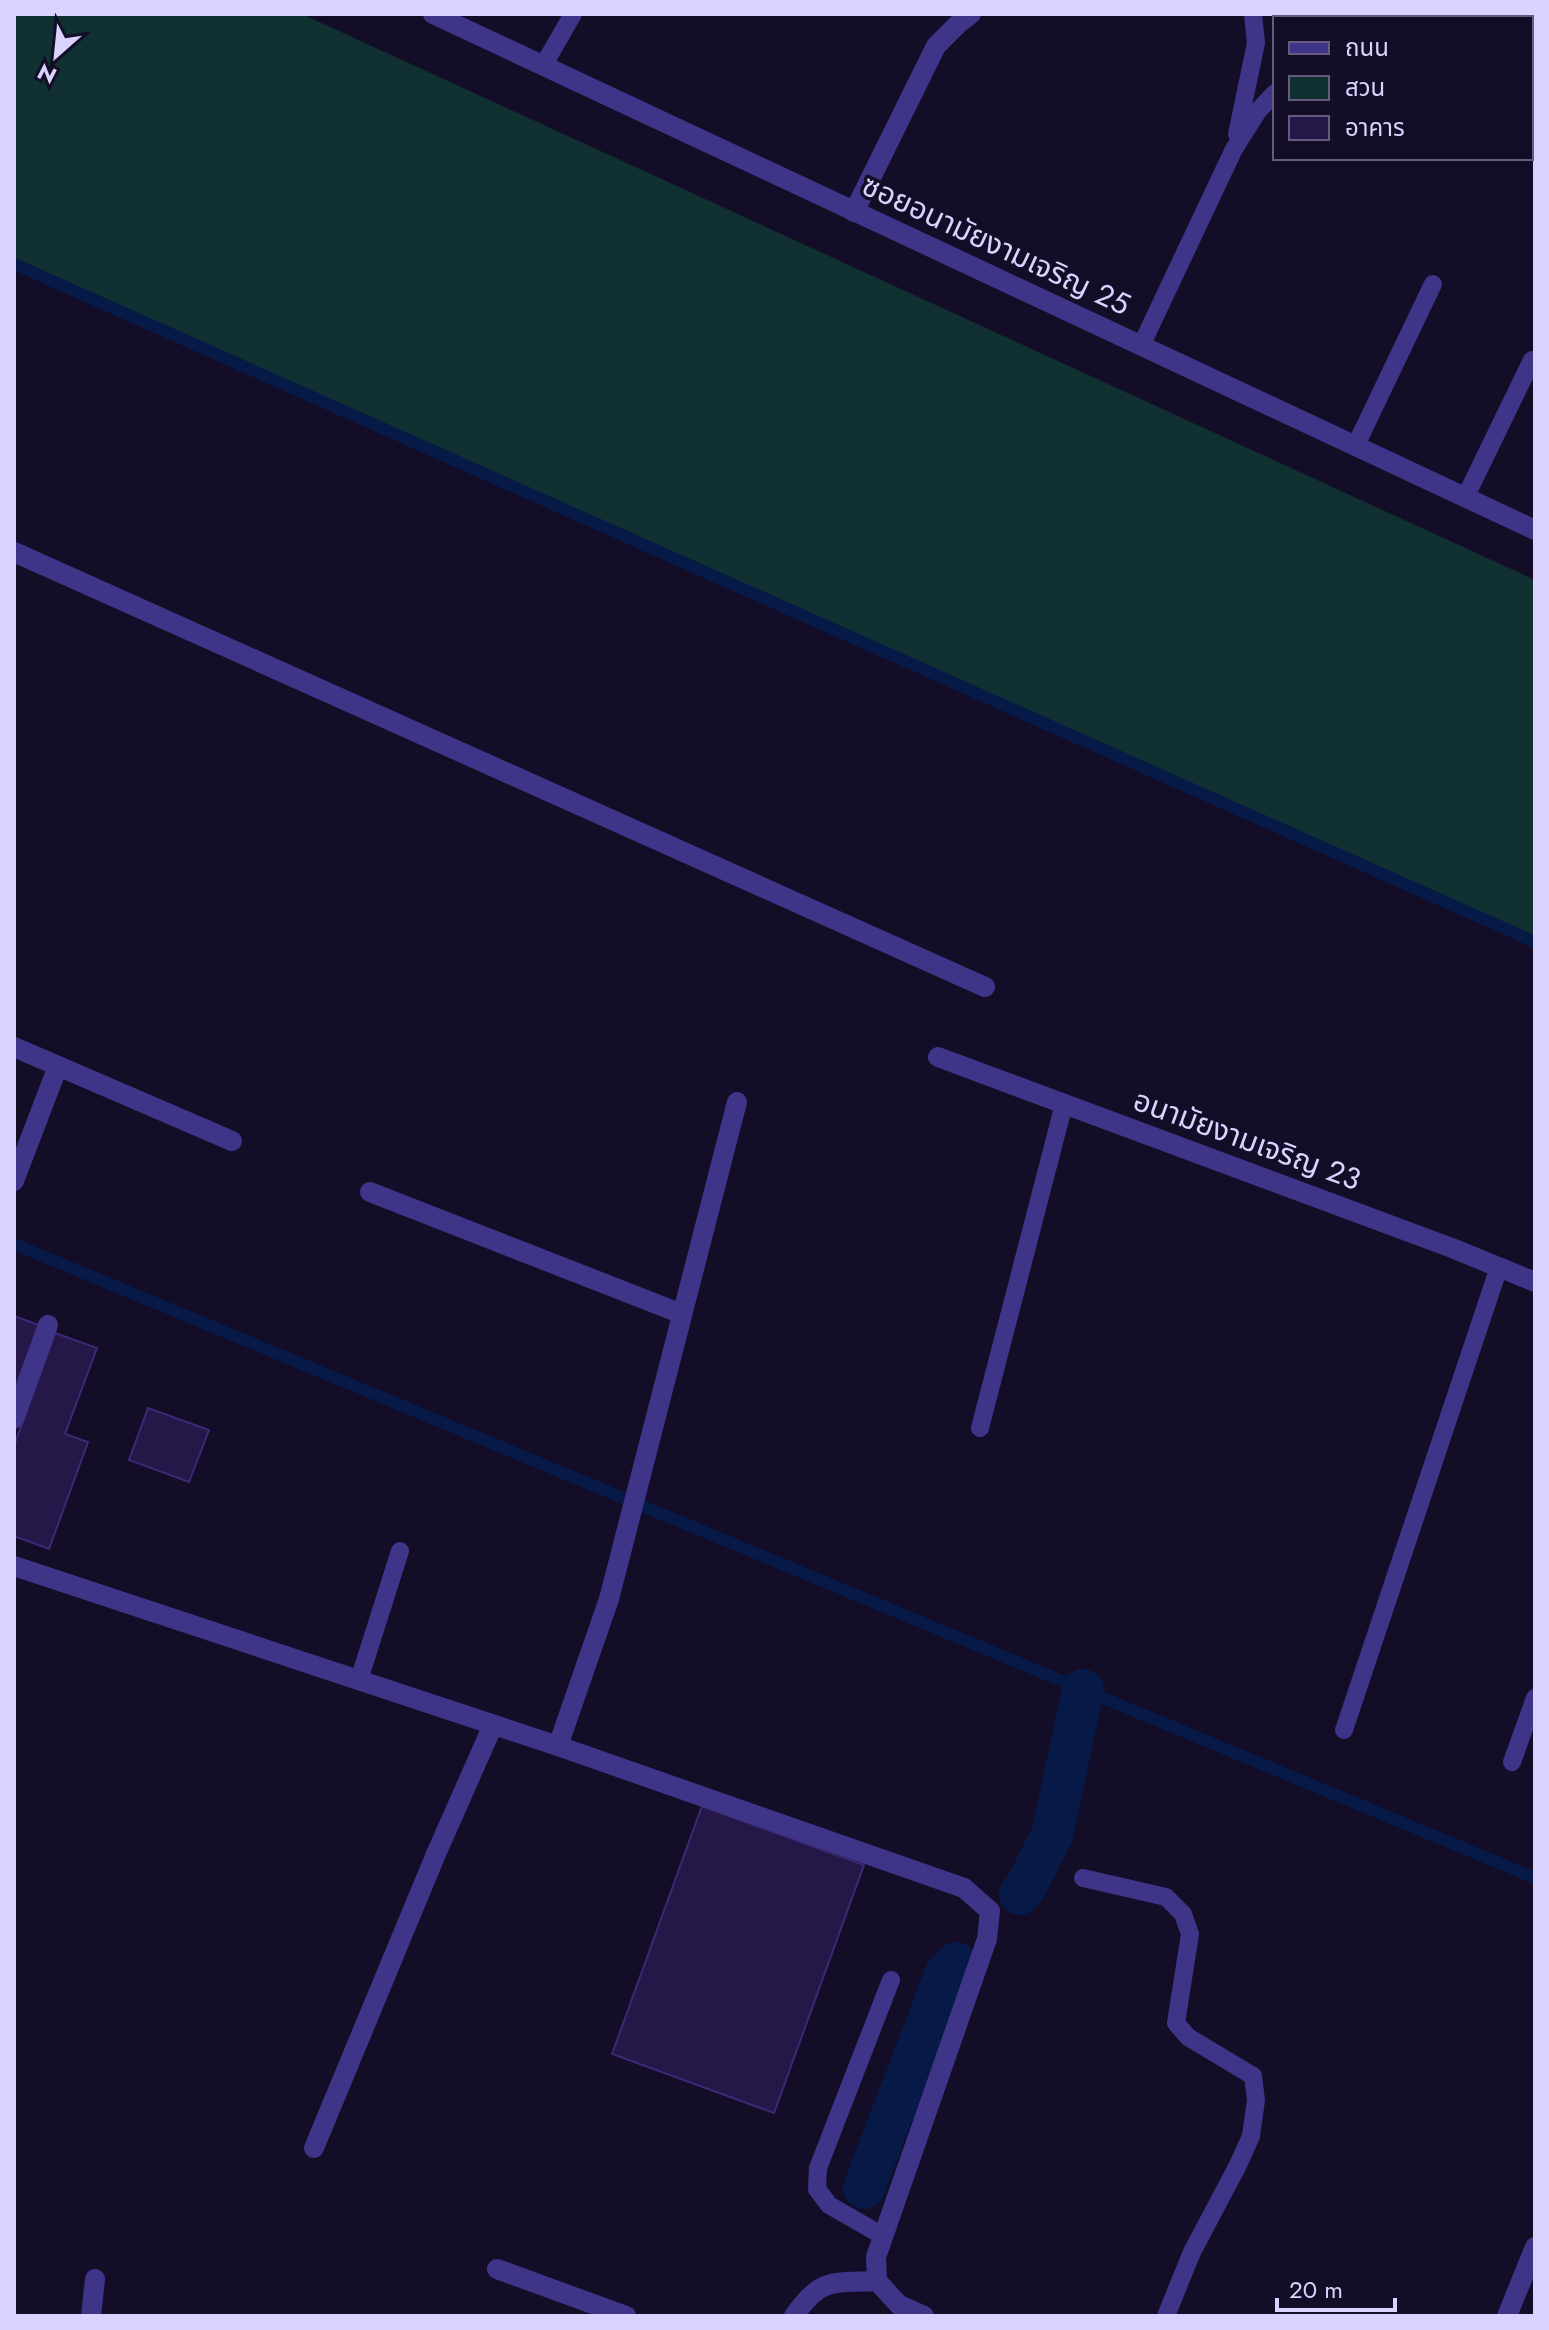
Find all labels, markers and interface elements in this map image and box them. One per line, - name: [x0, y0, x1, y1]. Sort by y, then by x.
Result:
- north arrow: [16, 16, 96, 96]
- legend: [1273, 16, 1533, 160]
- text: ถนน: [1345, 30, 1389, 65]
- text: N: [32, 56, 62, 92]
- text: สวน: [1345, 70, 1385, 105]
- text: อาคาร: [1345, 110, 1405, 145]
- street label: ซอยอนามัยงามเจริญ 25: [855, 164, 1137, 326]
- street label: อนามัยงามเจริญ 23: [1128, 1078, 1367, 1201]
- scale bar: [1277, 2262, 1395, 2312]
- text: 20 m: [1289, 2272, 1343, 2307]

